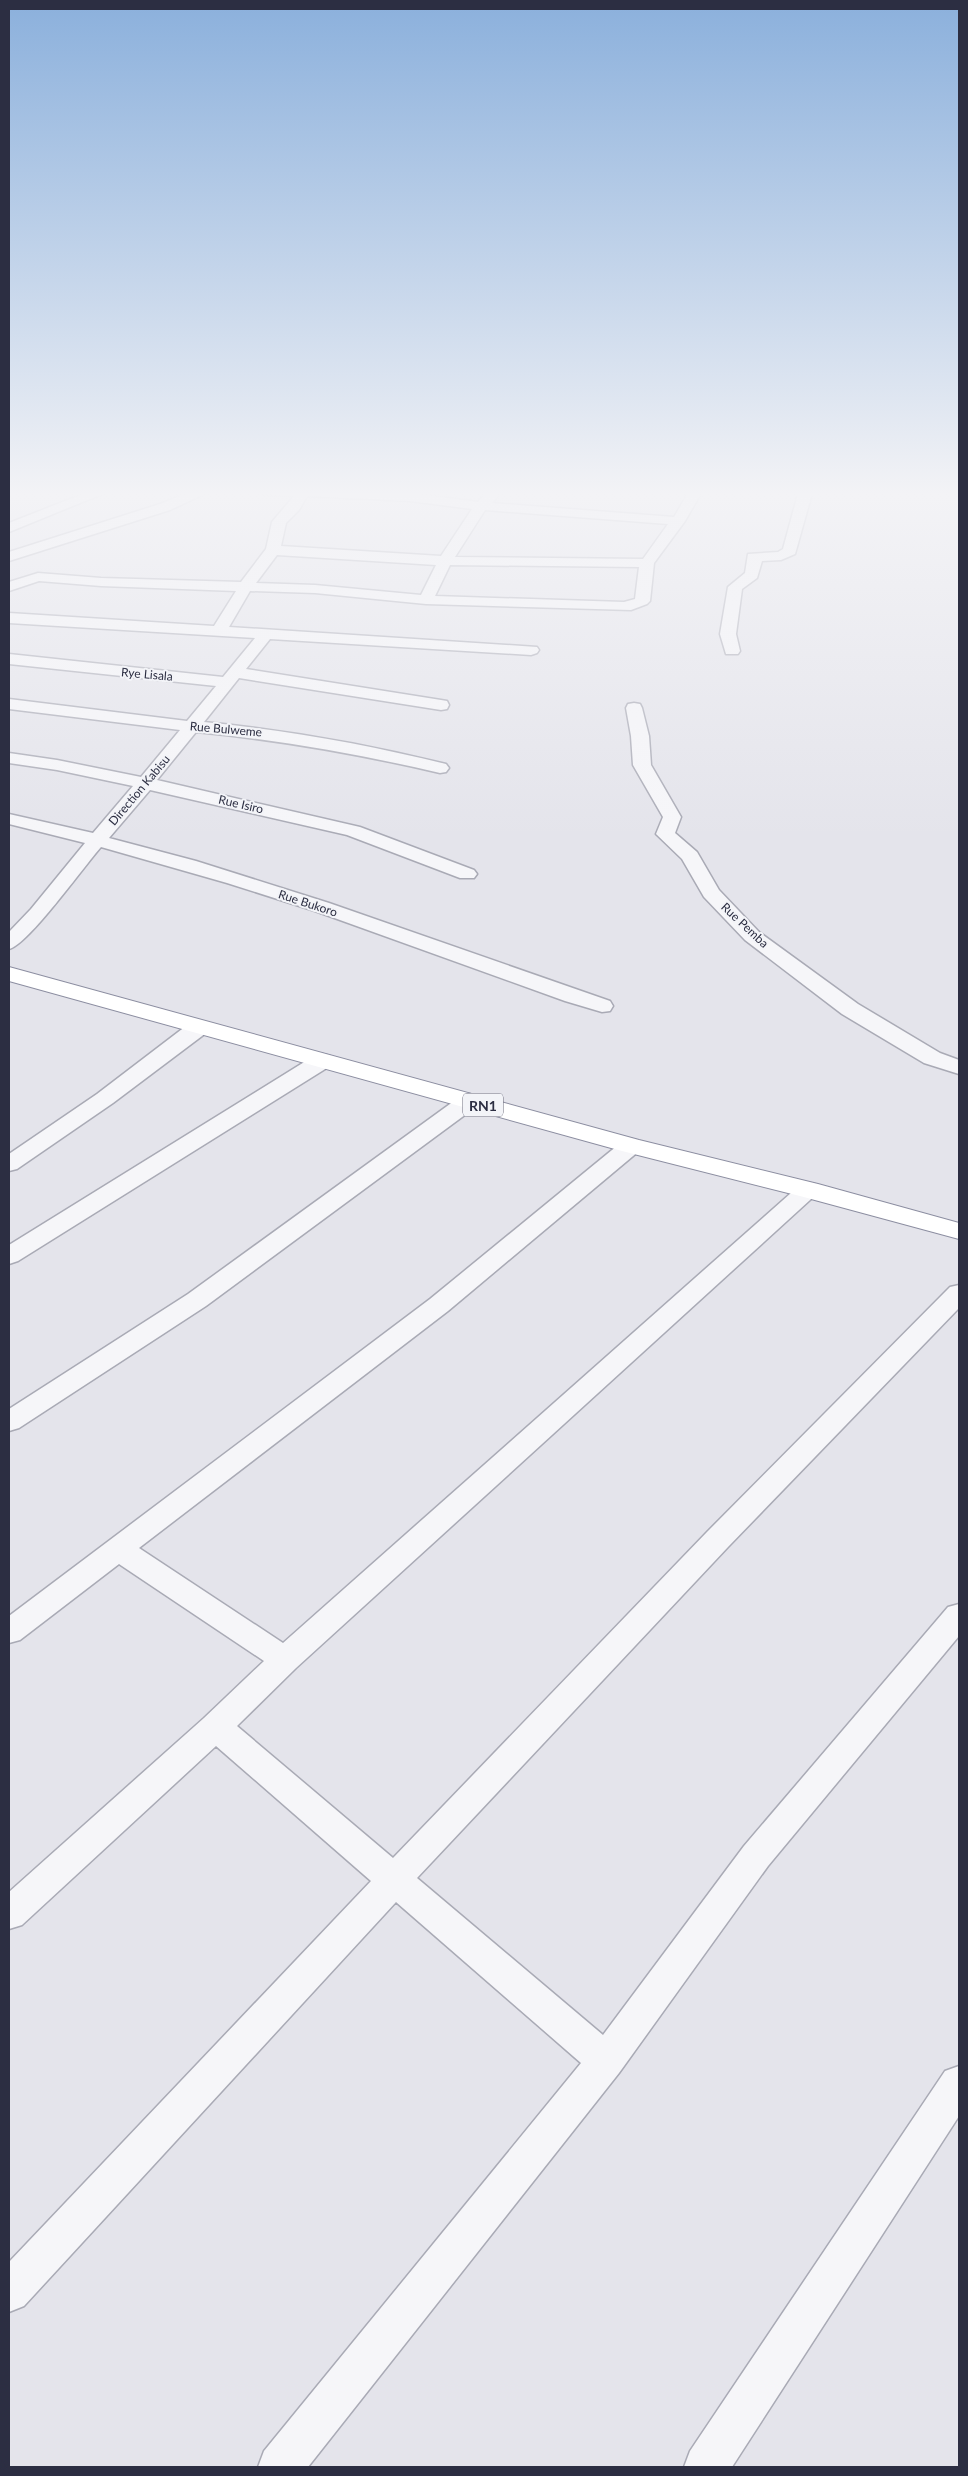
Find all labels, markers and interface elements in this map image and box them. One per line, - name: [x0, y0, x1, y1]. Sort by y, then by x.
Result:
- street label: Rye Lisala: [121, 664, 173, 684]
- street label: Rue Bulweme: [189, 718, 263, 740]
- street label: Direction Kabisu: [105, 752, 173, 828]
- street label: Rue Isiro: [217, 792, 265, 816]
- street label: Rue Bukoro: [277, 886, 340, 920]
- street label: Rue Pemba: [718, 899, 772, 951]
- road number: RN1: [463, 1094, 503, 1116]

